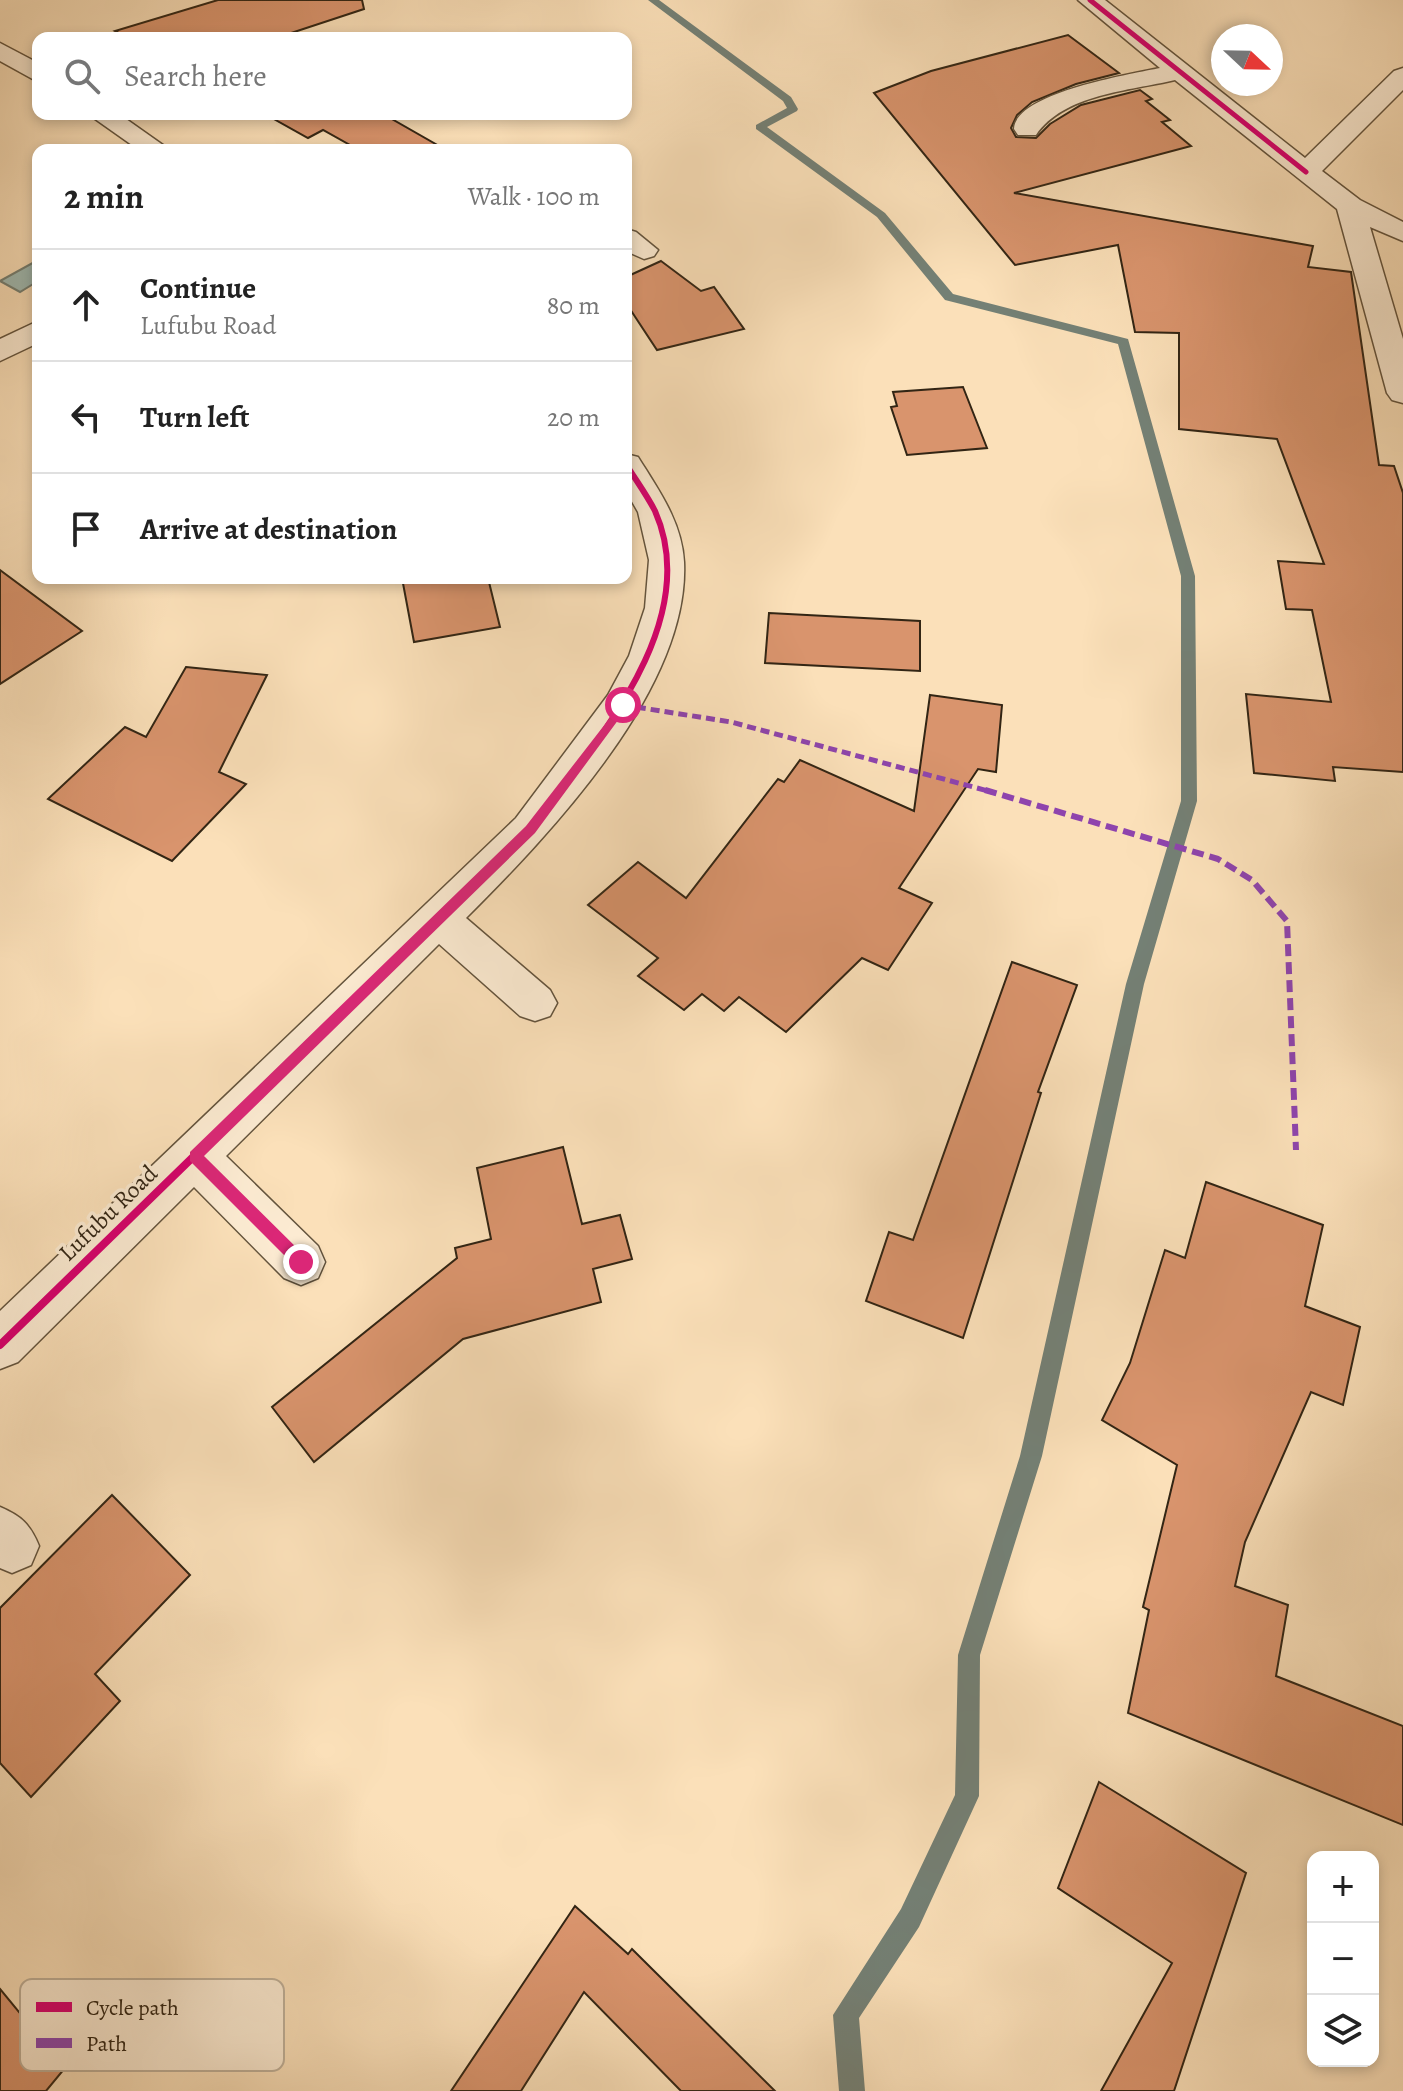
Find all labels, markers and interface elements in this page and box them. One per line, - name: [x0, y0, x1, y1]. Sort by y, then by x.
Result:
- north arrow: [1211, 24, 1283, 96]
- search box: [32, 32, 632, 120]
- icon: search: [60, 54, 104, 98]
- text: Search here: [124, 56, 267, 96]
- text: 2 min: [64, 173, 144, 220]
- text: Walk · 100 m: [468, 179, 600, 214]
- text: Continue: [140, 268, 256, 308]
- icon: ahead: [64, 283, 108, 327]
- text: 80 m: [547, 288, 600, 323]
- text: Lufubu Road: [140, 308, 276, 343]
- icon: left: [64, 395, 108, 439]
- text: Turn left: [140, 397, 249, 437]
- text: 20 m: [547, 400, 600, 435]
- icon: arrive: [64, 507, 108, 551]
- text: Arrive at destination: [140, 509, 397, 549]
- route start: [605, 687, 641, 723]
- street label: Lufubu Road: [52, 1158, 164, 1268]
- route end: [283, 1244, 319, 1280]
- map controls: [1307, 1851, 1379, 2067]
- button: +: [1307, 1851, 1379, 1923]
- button: −: [1307, 1923, 1379, 1995]
- legend: [20, 1979, 284, 2071]
- text: Cycle path: [86, 1993, 179, 2023]
- button: layers: [1307, 1995, 1379, 2067]
- text: Path: [86, 2029, 127, 2059]

